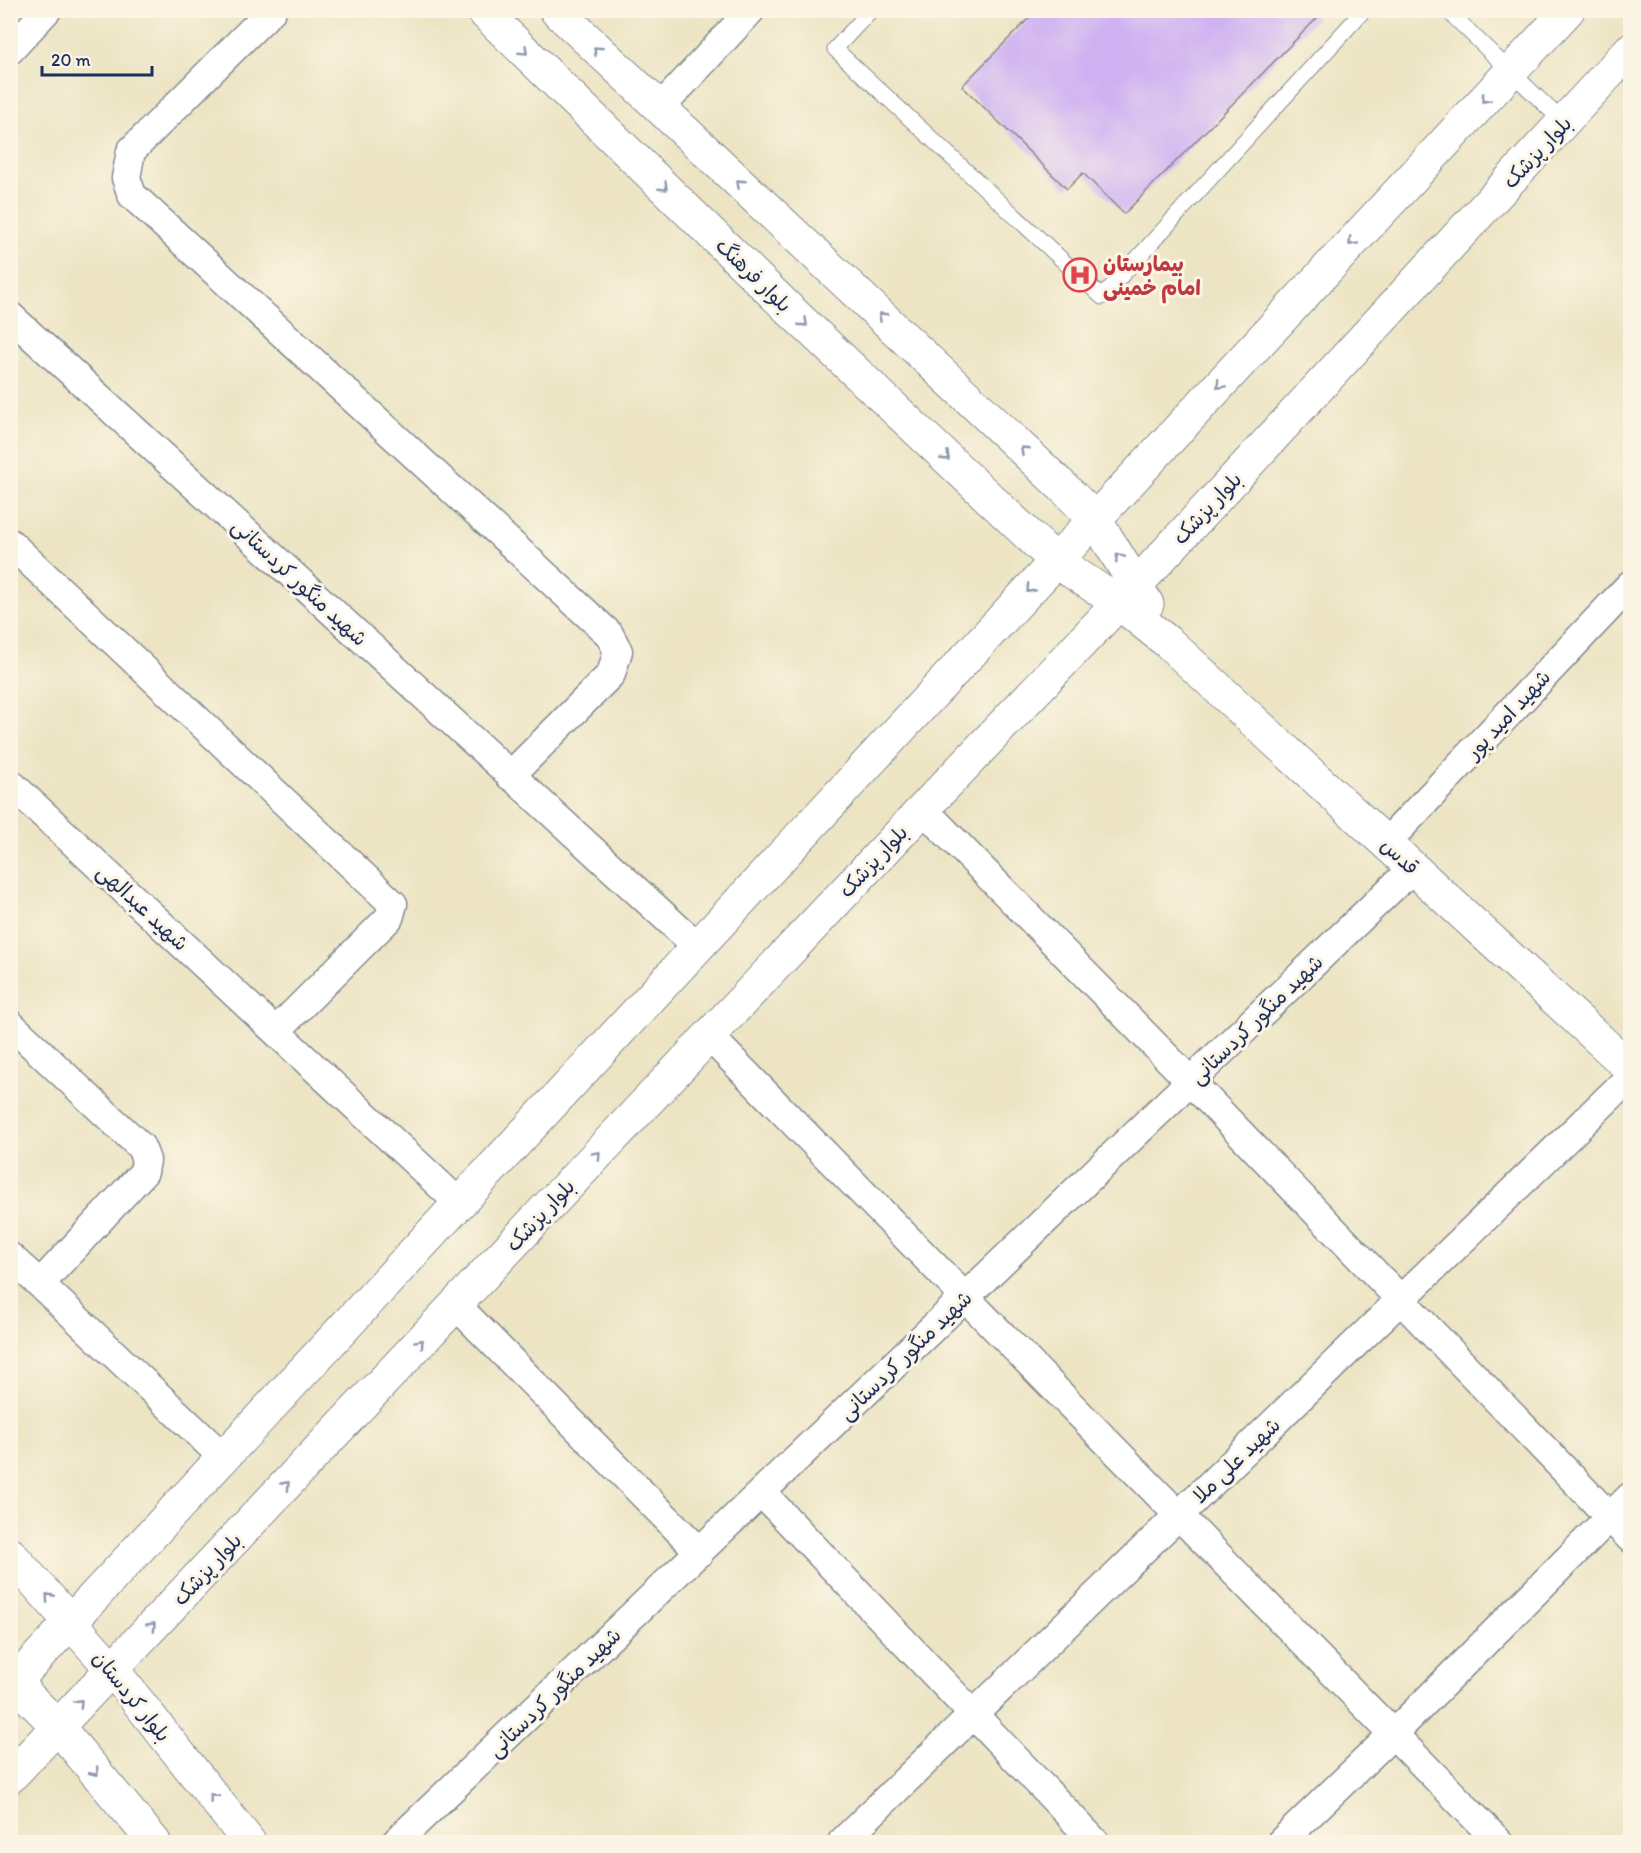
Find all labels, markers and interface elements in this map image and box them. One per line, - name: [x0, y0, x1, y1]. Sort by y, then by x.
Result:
- scale bar: [42, 39, 152, 77]
- one-way arrow: [516, 44, 527, 55]
- one-way arrow: [594, 46, 605, 57]
- text: 20 m: [51, 49, 91, 71]
- one-way arrow: [1481, 93, 1492, 103]
- street label: بلوار پزشک: [1497, 111, 1577, 194]
- one-way arrow: [736, 179, 746, 190]
- one-way arrow: [657, 180, 667, 191]
- street label: بلوار فرهنگ: [710, 233, 797, 318]
- one-way arrow: [1349, 235, 1360, 246]
- place label: بیمارستان امام خمینی: [1103, 251, 1201, 304]
- hospital icon: بیمارستان امام خمینی: [1062, 257, 1098, 293]
- one-way arrow: [878, 313, 889, 324]
- one-way arrow: [797, 315, 808, 326]
- one-way arrow: [1216, 378, 1227, 389]
- one-way arrow: [1020, 446, 1030, 457]
- one-way arrow: [938, 449, 949, 460]
- street label: بلوار پزشک: [1167, 467, 1247, 550]
- street label: شهید منگور کردستانی: [226, 513, 373, 653]
- one-way arrow: [1114, 553, 1126, 563]
- one-way arrow: [1026, 583, 1037, 593]
- street label: شهید امید پور: [1459, 664, 1556, 766]
- street label: بلوار پزشک: [833, 820, 913, 903]
- street label: قدس: [1376, 832, 1424, 880]
- street label: شهید عبدالهی: [91, 858, 194, 957]
- street label: شهید منگور کردستانی: [1184, 949, 1329, 1090]
- one-way arrow: [590, 1152, 601, 1162]
- street label: بلوار پزشک: [500, 1174, 580, 1257]
- street label: شهید منگور کردستانی: [833, 1285, 978, 1426]
- one-way arrow: [413, 1340, 424, 1350]
- street label: شهید علی ملا: [1187, 1412, 1287, 1509]
- one-way arrow: [279, 1481, 290, 1491]
- street label: بلوار پزشک: [167, 1528, 247, 1611]
- one-way arrow: [45, 1593, 56, 1604]
- street label: شهید منگور کردستانی: [482, 1622, 627, 1763]
- one-way arrow: [145, 1623, 156, 1633]
- street label: بلوار کردستان: [87, 1645, 176, 1747]
- one-way arrow: [72, 1700, 83, 1711]
- one-way arrow: [88, 1765, 99, 1776]
- one-way arrow: [209, 1792, 220, 1803]

